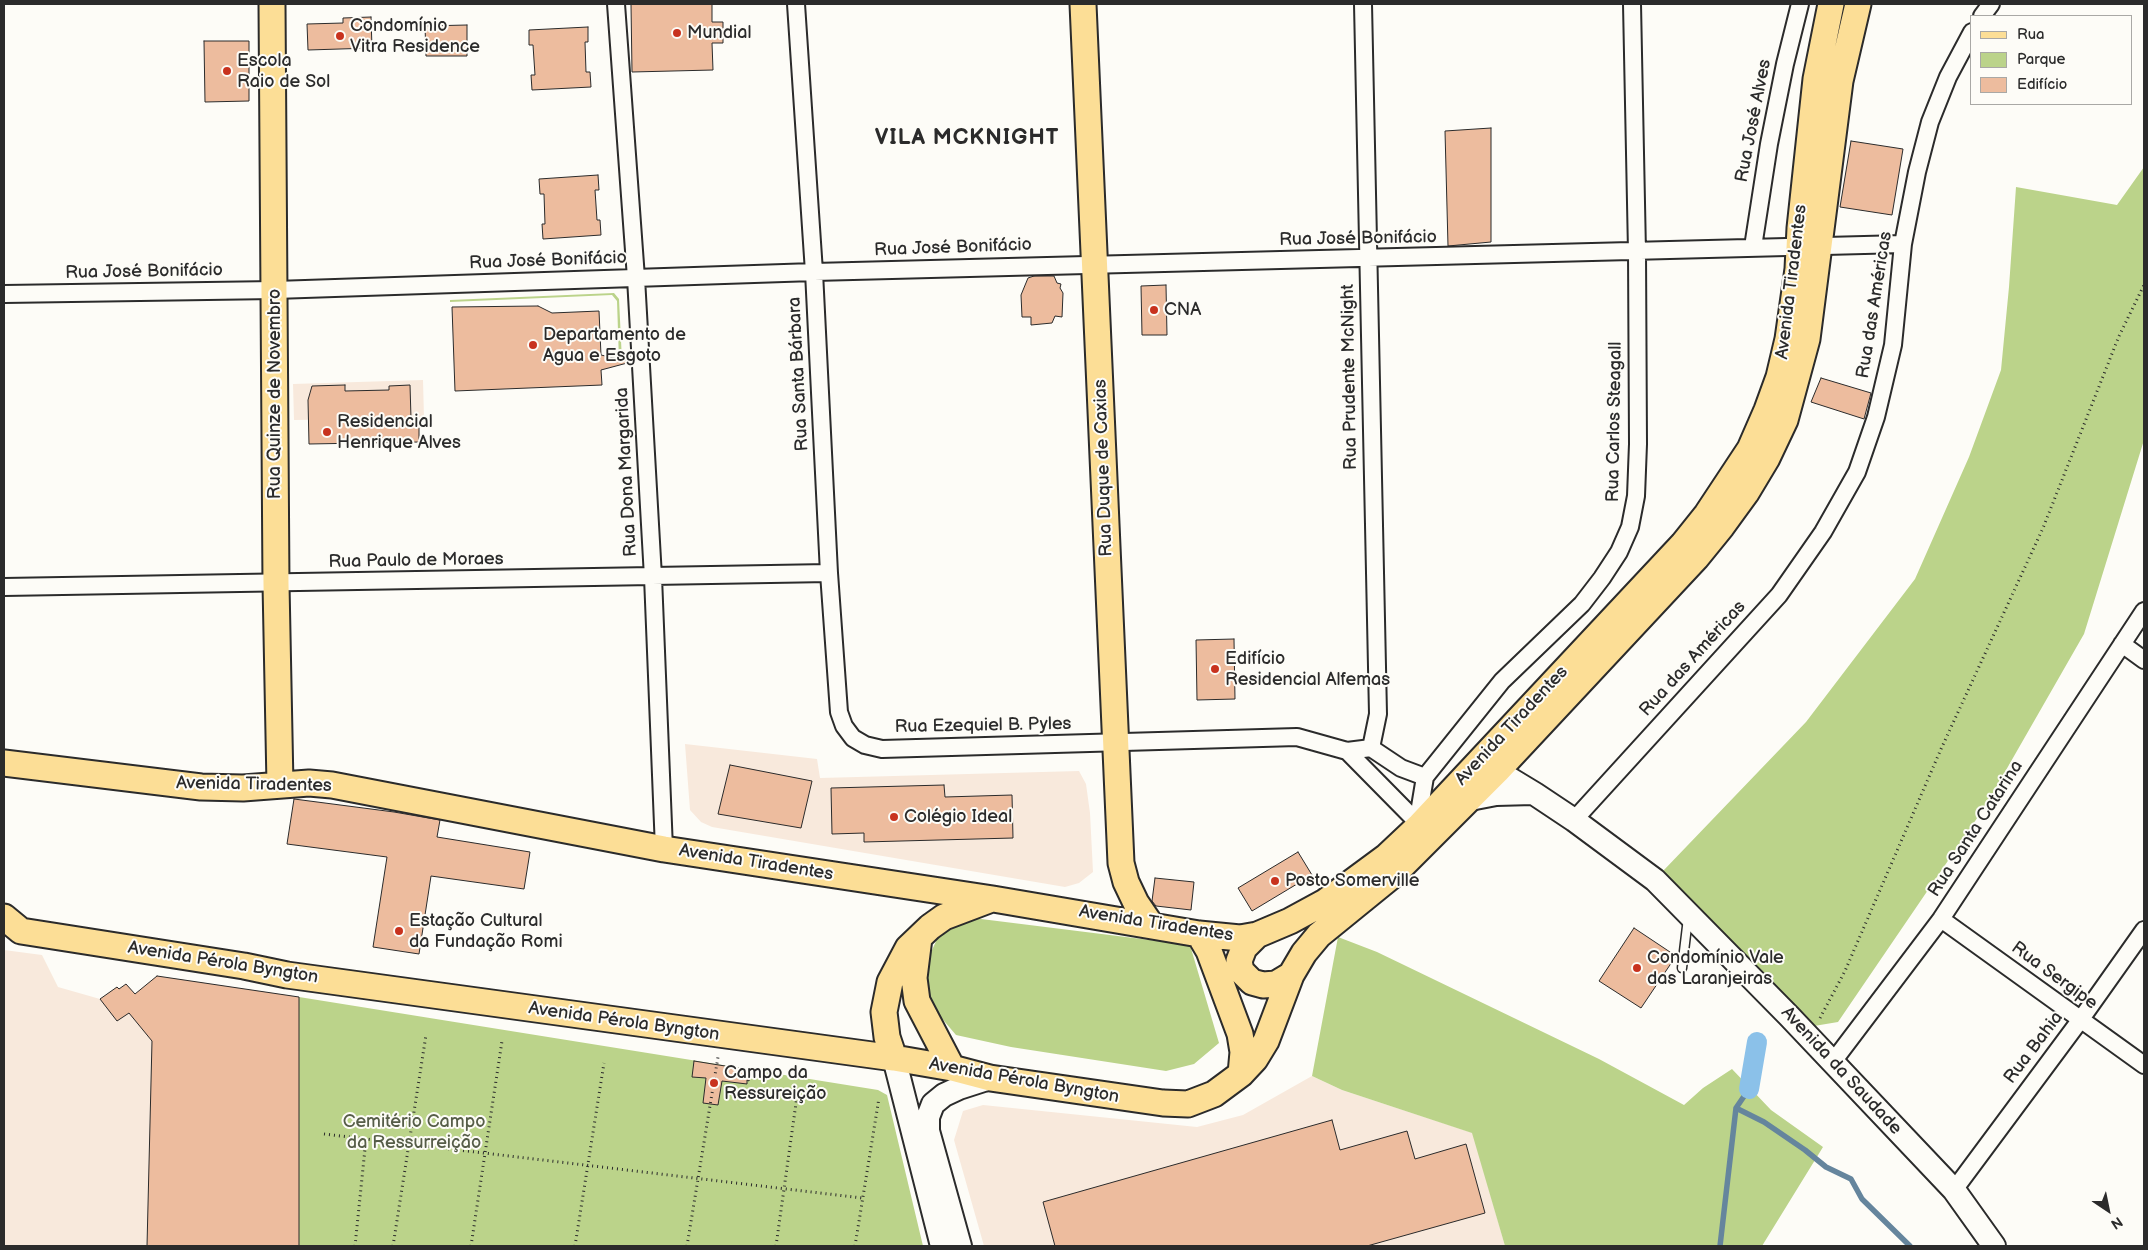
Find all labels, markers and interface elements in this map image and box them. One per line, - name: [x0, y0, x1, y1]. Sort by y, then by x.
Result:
- place label: Condomínio Vitra Residence: [350, 15, 480, 58]
- legend: [1970, 15, 2133, 105]
- place label: Mundial: [687, 22, 751, 44]
- text: Rua: [2017, 25, 2045, 44]
- marker: Mundial: [671, 27, 683, 39]
- marker: Condomínio Vitra Residence: [334, 30, 346, 42]
- place label: Escola Raio de Sol: [237, 50, 330, 92]
- text: Parque: [2017, 50, 2065, 69]
- street label: Rua José Alves: [1731, 58, 1777, 184]
- marker: Escola Raio de Sol: [221, 65, 233, 77]
- text: Edifício: [2017, 75, 2067, 94]
- district label: VILA MCKNIGHT: [873, 125, 1061, 151]
- street label: Avenida Tiradentes: [1772, 203, 1812, 361]
- street label: Rua José Bonifácio: [1279, 227, 1437, 251]
- street label: Rua das Américas: [1853, 230, 1897, 380]
- street label: Rua José Bonifácio: [874, 234, 1032, 262]
- street label: Rua José Bonifácio: [469, 247, 627, 275]
- street label: Rua José Bonifácio: [65, 260, 223, 284]
- street label: Rua Prudente McNight: [1338, 284, 1362, 470]
- street label: Rua Quinze de Novembro: [264, 289, 286, 499]
- street label: Rua Santa Bárbara: [784, 296, 814, 452]
- place label: CNA: [1164, 299, 1201, 321]
- marker: CNA: [1148, 304, 1160, 316]
- place label: Departamento de Agua e Esgoto: [543, 324, 686, 366]
- marker: Departamento de Agua e Esgoto: [527, 339, 539, 351]
- street label: Rua Carlos Steagall: [1603, 342, 1627, 502]
- street label: Rua Duque de Caxias: [1090, 379, 1118, 557]
- street label: Rua Dona Margarida: [612, 387, 642, 557]
- place label: Residencial Henrique Alves: [337, 411, 461, 454]
- marker: Residencial Henrique Alves: [321, 426, 333, 438]
- street label: Rua Paulo de Moraes: [328, 549, 504, 573]
- street label: Rua das Américas: [1635, 597, 1751, 721]
- place label: Edifício Residencial Alfemas: [1225, 648, 1390, 691]
- street label: Avenida Tiradentes: [1451, 662, 1573, 790]
- marker: Edifício Residencial Alfemas: [1209, 663, 1221, 675]
- street label: Rua Ezequiel B. Pyles: [894, 714, 1072, 738]
- street label: Rua Santa Catarina: [1924, 757, 2028, 901]
- street label: Avenida Tiradentes: [176, 773, 332, 797]
- place label: Colégio Ideal: [904, 806, 1012, 828]
- marker: Colégio Ideal: [888, 811, 900, 823]
- street label: Avenida Tiradentes: [677, 840, 835, 886]
- place label: Posto Somerville: [1285, 870, 1419, 892]
- marker: Posto Somerville: [1269, 875, 1281, 887]
- street label: Avenida Tiradentes: [1077, 901, 1235, 947]
- place label: Estação Cultural da Fundação Romi: [409, 910, 563, 952]
- marker: Estação Cultural da Fundação Romi: [393, 925, 405, 937]
- street label: Avenida Pérola Byngton: [126, 937, 320, 989]
- street label: Rua Sergipe: [2007, 937, 2101, 1015]
- place label: Condomínio Vale das Laranjeiras: [1647, 947, 1784, 990]
- marker: Condomínio Vale das Laranjeiras: [1631, 962, 1643, 974]
- street label: Avenida Pérola Byngton: [527, 998, 721, 1046]
- street label: Avenida da Saudade: [1776, 1002, 1906, 1140]
- street label: Rua Bahia: [2000, 1008, 2068, 1088]
- street label: Avenida Pérola Byngton: [927, 1054, 1121, 1108]
- place label: Campo da Ressureição: [724, 1062, 826, 1104]
- marker: Campo da Ressureição: [708, 1077, 720, 1089]
- park label: Cemitério Campo da Ressurreição: [343, 1111, 485, 1154]
- north arrow: [2083, 1185, 2133, 1235]
- text: N: [2108, 1213, 2126, 1233]

